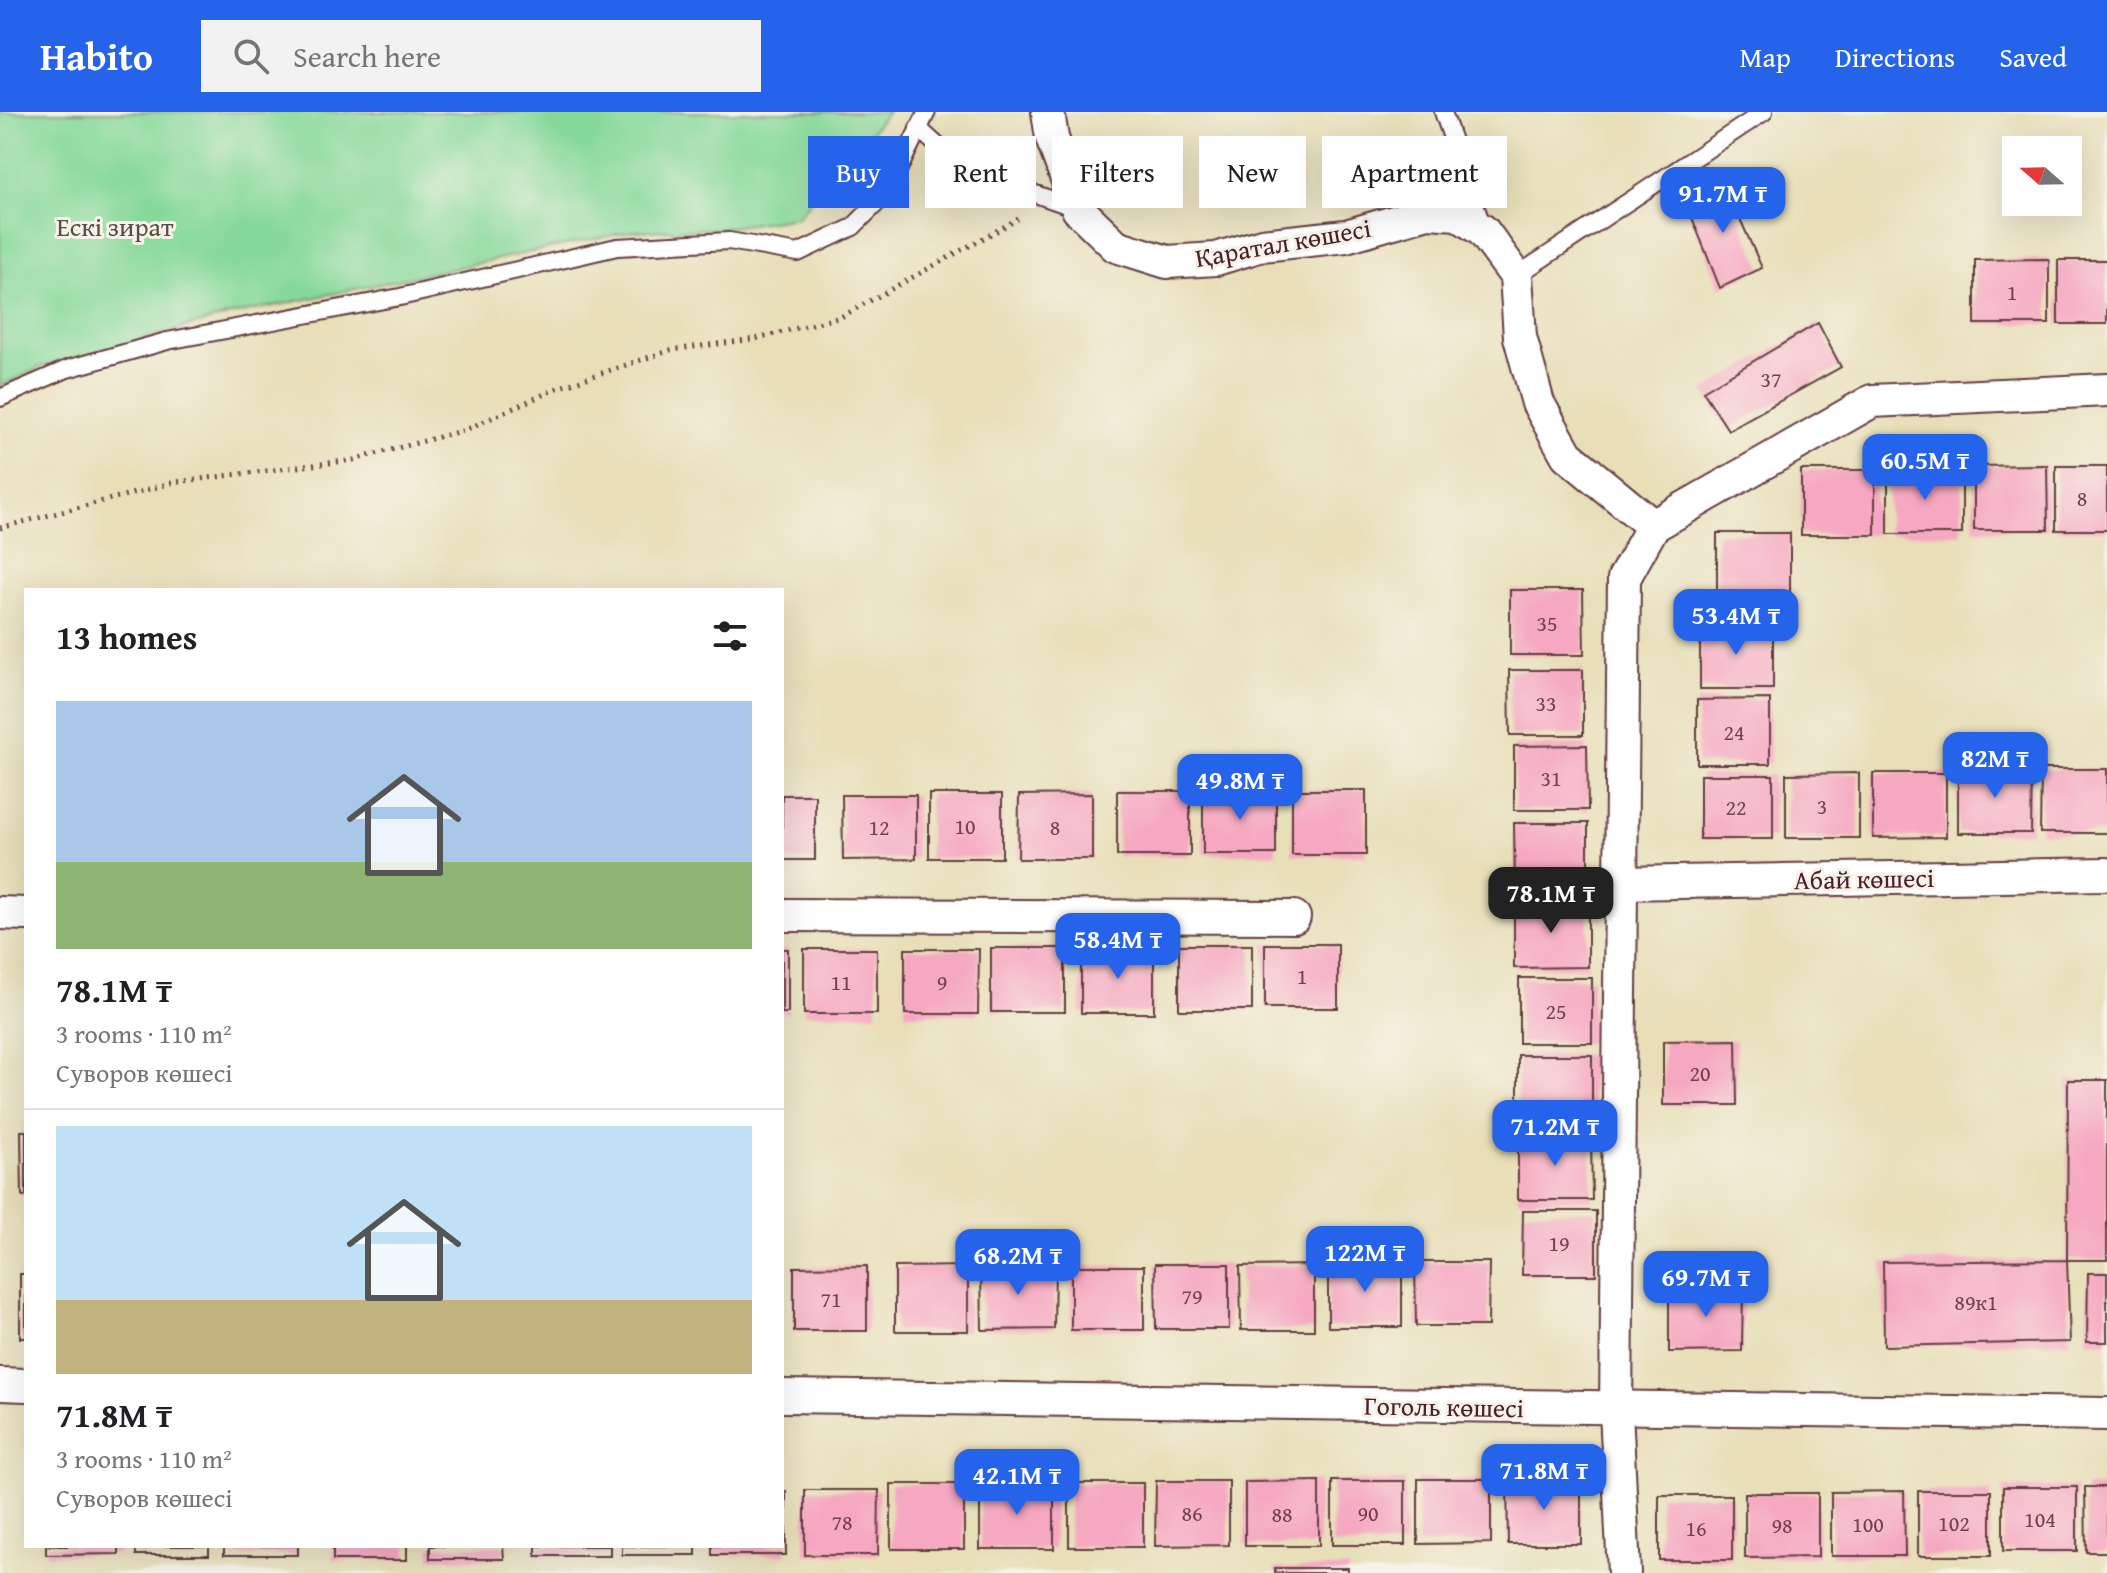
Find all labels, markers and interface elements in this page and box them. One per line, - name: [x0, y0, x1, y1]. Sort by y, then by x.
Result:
- search box: [201, 20, 761, 92]
- text: Habito: [40, 28, 153, 84]
- icon: search: [229, 34, 273, 78]
- text: Search here: [293, 34, 441, 78]
- text: Map: [1739, 36, 1791, 77]
- text: Directions: [1835, 36, 1955, 77]
- text: Saved: [1999, 36, 2067, 77]
- chip: Buy: [808, 136, 909, 208]
- chip: Rent: [925, 136, 1036, 208]
- chip: Filters: [1052, 136, 1183, 208]
- chip: New: [1199, 136, 1306, 208]
- chip: Apartment: [1322, 136, 1507, 208]
- north arrow: [2002, 136, 2082, 216]
- map controls: [2002, 136, 2082, 216]
- pin: 91.7M ₸: [1649, 167, 1797, 235]
- text: 91.7M ₸: [1678, 173, 1768, 212]
- park label: Ескі зират: [56, 207, 174, 246]
- street label: Қаратал көшесі: [1192, 208, 1374, 277]
- house number: 1: [2007, 276, 2017, 308]
- house number: 37: [1760, 363, 1782, 395]
- pin: 60.5M ₸: [1851, 434, 1999, 502]
- text: 60.5M ₸: [1880, 440, 1970, 479]
- house number: 8: [2077, 482, 2087, 514]
- pin: 53.4M ₸: [1662, 589, 1810, 657]
- text: 53.4M ₸: [1691, 595, 1781, 634]
- house number: 35: [1536, 607, 1558, 639]
- text: 13 homes: [56, 612, 197, 661]
- icon: filters: [708, 614, 752, 658]
- house number: 33: [1535, 687, 1557, 719]
- house number: 24: [1723, 716, 1745, 748]
- pin: 82M ₸: [1939, 732, 2051, 800]
- text: 82M ₸: [1961, 738, 2029, 777]
- icon: home: [332, 753, 476, 897]
- pin: 49.8M ₸: [1166, 754, 1314, 822]
- text: 49.8M ₸: [1195, 760, 1285, 799]
- house number: 31: [1540, 762, 1562, 794]
- house number: 3: [1817, 790, 1827, 822]
- house number: 22: [1725, 791, 1747, 823]
- house number: 10: [954, 810, 976, 842]
- house number: 12: [868, 811, 890, 843]
- house number: 8: [1050, 811, 1060, 843]
- street label: Абай көшесі: [1794, 858, 1934, 899]
- pin: 78.1M ₸: [1477, 867, 1625, 935]
- text: 78.1M ₸: [1506, 873, 1596, 912]
- pin: 58.4M ₸: [1044, 913, 1192, 981]
- text: 58.4M ₸: [1073, 919, 1163, 958]
- house number: 1: [1297, 960, 1307, 992]
- text: 78.1M ₸: [56, 965, 173, 1014]
- house number: 11: [830, 966, 852, 998]
- house number: 9: [937, 966, 947, 998]
- house number: 25: [1545, 995, 1567, 1027]
- text: 3 rooms · 110 m²: [56, 1014, 232, 1053]
- text: Суворов көшесі: [56, 1053, 233, 1092]
- house number: 20: [1689, 1057, 1711, 1089]
- pin: 71.2M ₸: [1481, 1100, 1629, 1168]
- text: 71.2M ₸: [1510, 1106, 1600, 1145]
- icon: home: [332, 1178, 476, 1322]
- pin: 122M ₸: [1300, 1226, 1430, 1294]
- house number: 19: [1548, 1227, 1570, 1259]
- pin: 68.2M ₸: [944, 1229, 1092, 1297]
- text: 122M ₸: [1324, 1232, 1406, 1271]
- text: 68.2M ₸: [973, 1235, 1063, 1274]
- pin: 69.7M ₸: [1632, 1251, 1780, 1319]
- text: 69.7M ₸: [1661, 1257, 1751, 1296]
- house number: 79: [1181, 1280, 1203, 1312]
- house number: 71: [820, 1283, 842, 1315]
- house number: 89к1: [1954, 1286, 1998, 1318]
- street label: Гоголь көшесі: [1364, 1386, 1524, 1427]
- text: 71.8M ₸: [56, 1390, 173, 1439]
- text: 3 rooms · 110 m²: [56, 1439, 232, 1478]
- pin: 71.8M ₸: [1470, 1444, 1618, 1512]
- pin: 42.1M ₸: [943, 1449, 1091, 1517]
- text: 71.8M ₸: [1499, 1450, 1589, 1489]
- text: 42.1M ₸: [972, 1455, 1062, 1494]
- text: Суворов көшесі: [56, 1478, 233, 1517]
- house number: 86: [1181, 1497, 1203, 1529]
- house number: 90: [1357, 1497, 1379, 1529]
- house number: 88: [1271, 1498, 1293, 1530]
- house number: 104: [2024, 1503, 2056, 1535]
- house number: 78: [831, 1506, 853, 1538]
- house number: 102: [1938, 1507, 1970, 1539]
- house number: 100: [1852, 1508, 1884, 1540]
- house number: 98: [1771, 1509, 1793, 1541]
- house number: 16: [1685, 1512, 1707, 1544]

